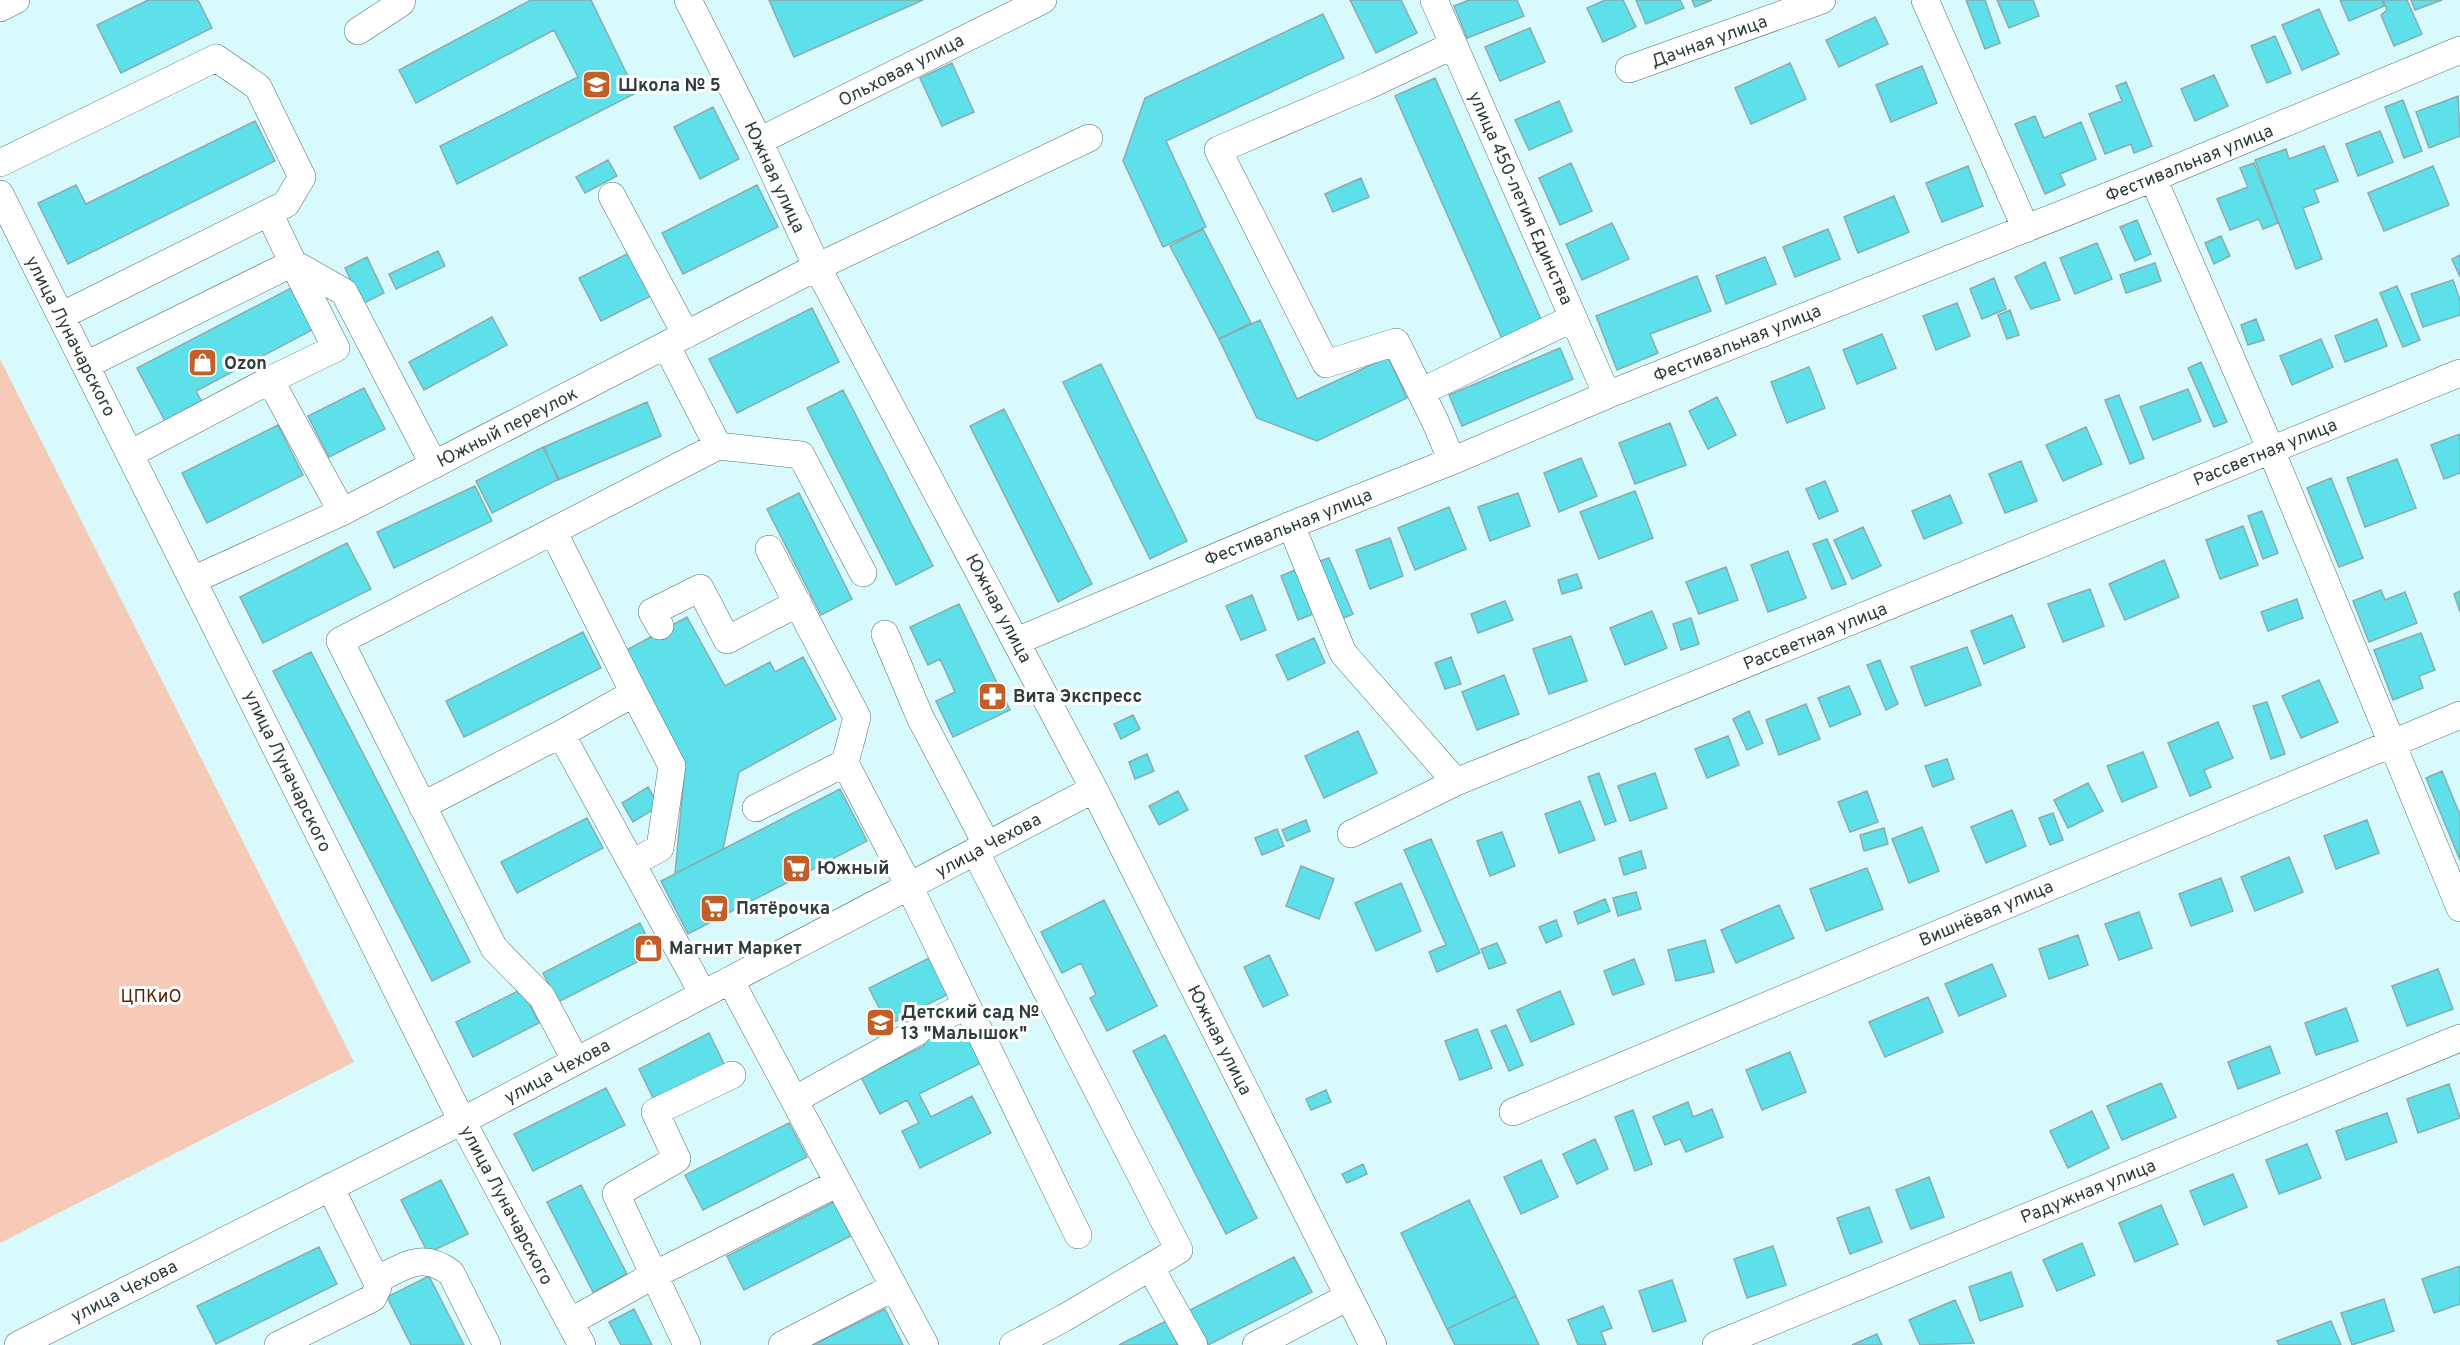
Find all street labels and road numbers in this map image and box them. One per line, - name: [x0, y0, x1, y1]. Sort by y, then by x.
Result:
- street label: Дачная улица: [1648, 11, 1771, 74]
- street label: Ольховая улица: [835, 30, 968, 113]
- street label: улица 450-летия Единства: [1462, 88, 1577, 309]
- street label: Южная улица: [738, 118, 810, 237]
- street label: Фестивальная улица: [2102, 120, 2277, 209]
- street label: улица Луначарского: [19, 252, 120, 421]
- street label: Фестивальная улица: [1650, 300, 1825, 389]
- street label: Южный переулок: [433, 383, 582, 474]
- street label: Рассветная улица: [2190, 414, 2341, 493]
- street label: Фестивальная улица: [1201, 484, 1376, 573]
- street label: Южная улица: [959, 550, 1036, 667]
- street label: Рассветная улица: [1740, 598, 1891, 677]
- street label: улица Луначарского: [237, 687, 336, 856]
- street label: улица Чехова: [932, 809, 1046, 884]
- street label: Вишнёвая улица: [1916, 876, 2057, 953]
- street label: Южная улица: [1181, 982, 1256, 1100]
- street label: улица Чехова: [501, 1035, 615, 1110]
- street label: улица Луначарского: [454, 1122, 557, 1289]
- street label: Радужная улица: [2018, 1155, 2160, 1230]
- street label: улица Чехова: [67, 1256, 182, 1329]

